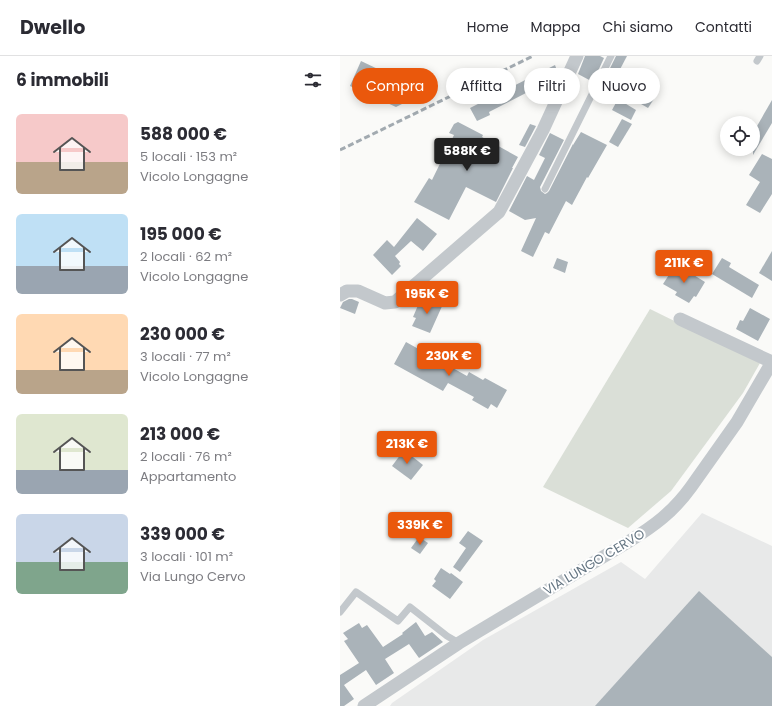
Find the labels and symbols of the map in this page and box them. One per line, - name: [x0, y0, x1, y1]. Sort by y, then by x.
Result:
- pin: 588K €: [434, 138, 500, 172]
- pin: 211K €: [651, 250, 717, 284]
- pin: 195K €: [394, 281, 460, 315]
- pin: 230K €: [416, 343, 482, 377]
- pin: 213K €: [374, 431, 440, 465]
- pin: 339K €: [387, 512, 453, 546]
- street label: VIA LUNGO CERVO: [540, 524, 648, 600]

